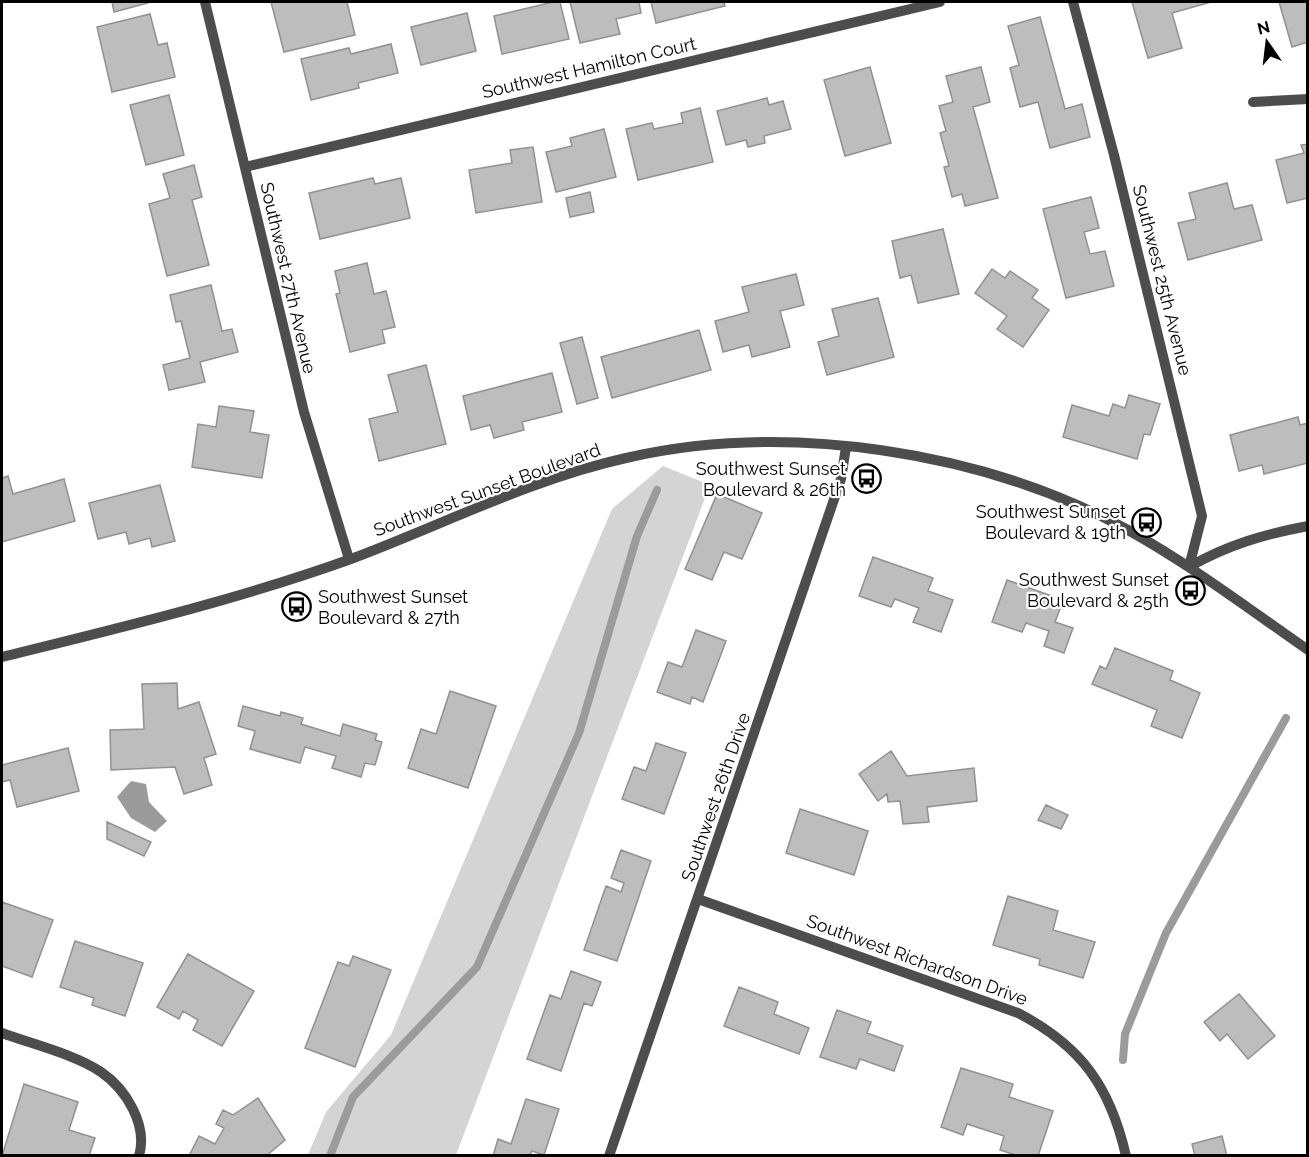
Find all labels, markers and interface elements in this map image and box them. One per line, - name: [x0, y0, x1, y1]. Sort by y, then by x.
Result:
- north arrow: [1237, 12, 1297, 72]
- text: N: [1255, 17, 1272, 39]
- street label: Southwest Hamilton Court: [480, 33, 698, 102]
- street label: Southwest 27th Avenue: [256, 180, 321, 376]
- street label: Southwest 25th Avenue: [1129, 182, 1196, 378]
- street label: Southwest Sunset Boulevard: [371, 439, 603, 540]
- place label: Southwest Sunset Boulevard & 26th: [696, 458, 846, 500]
- bus stop icon: Southwest Sunset Boulevard & 26th: [851, 463, 883, 495]
- place label: Southwest Sunset Boulevard & 19th: [976, 501, 1126, 543]
- bus stop icon: Southwest Sunset Boulevard & 19th: [1131, 506, 1163, 538]
- place label: Southwest Sunset Boulevard & 25th: [1019, 569, 1169, 611]
- bus stop icon: Southwest Sunset Boulevard & 25th: [1174, 574, 1206, 606]
- place label: Southwest Sunset Boulevard & 27th: [318, 586, 468, 628]
- bus stop icon: Southwest Sunset Boulevard & 27th: [281, 591, 313, 623]
- street label: Southwest 26th Drive: [677, 709, 754, 884]
- street label: Southwest Richardson Drive: [804, 910, 1031, 1009]

